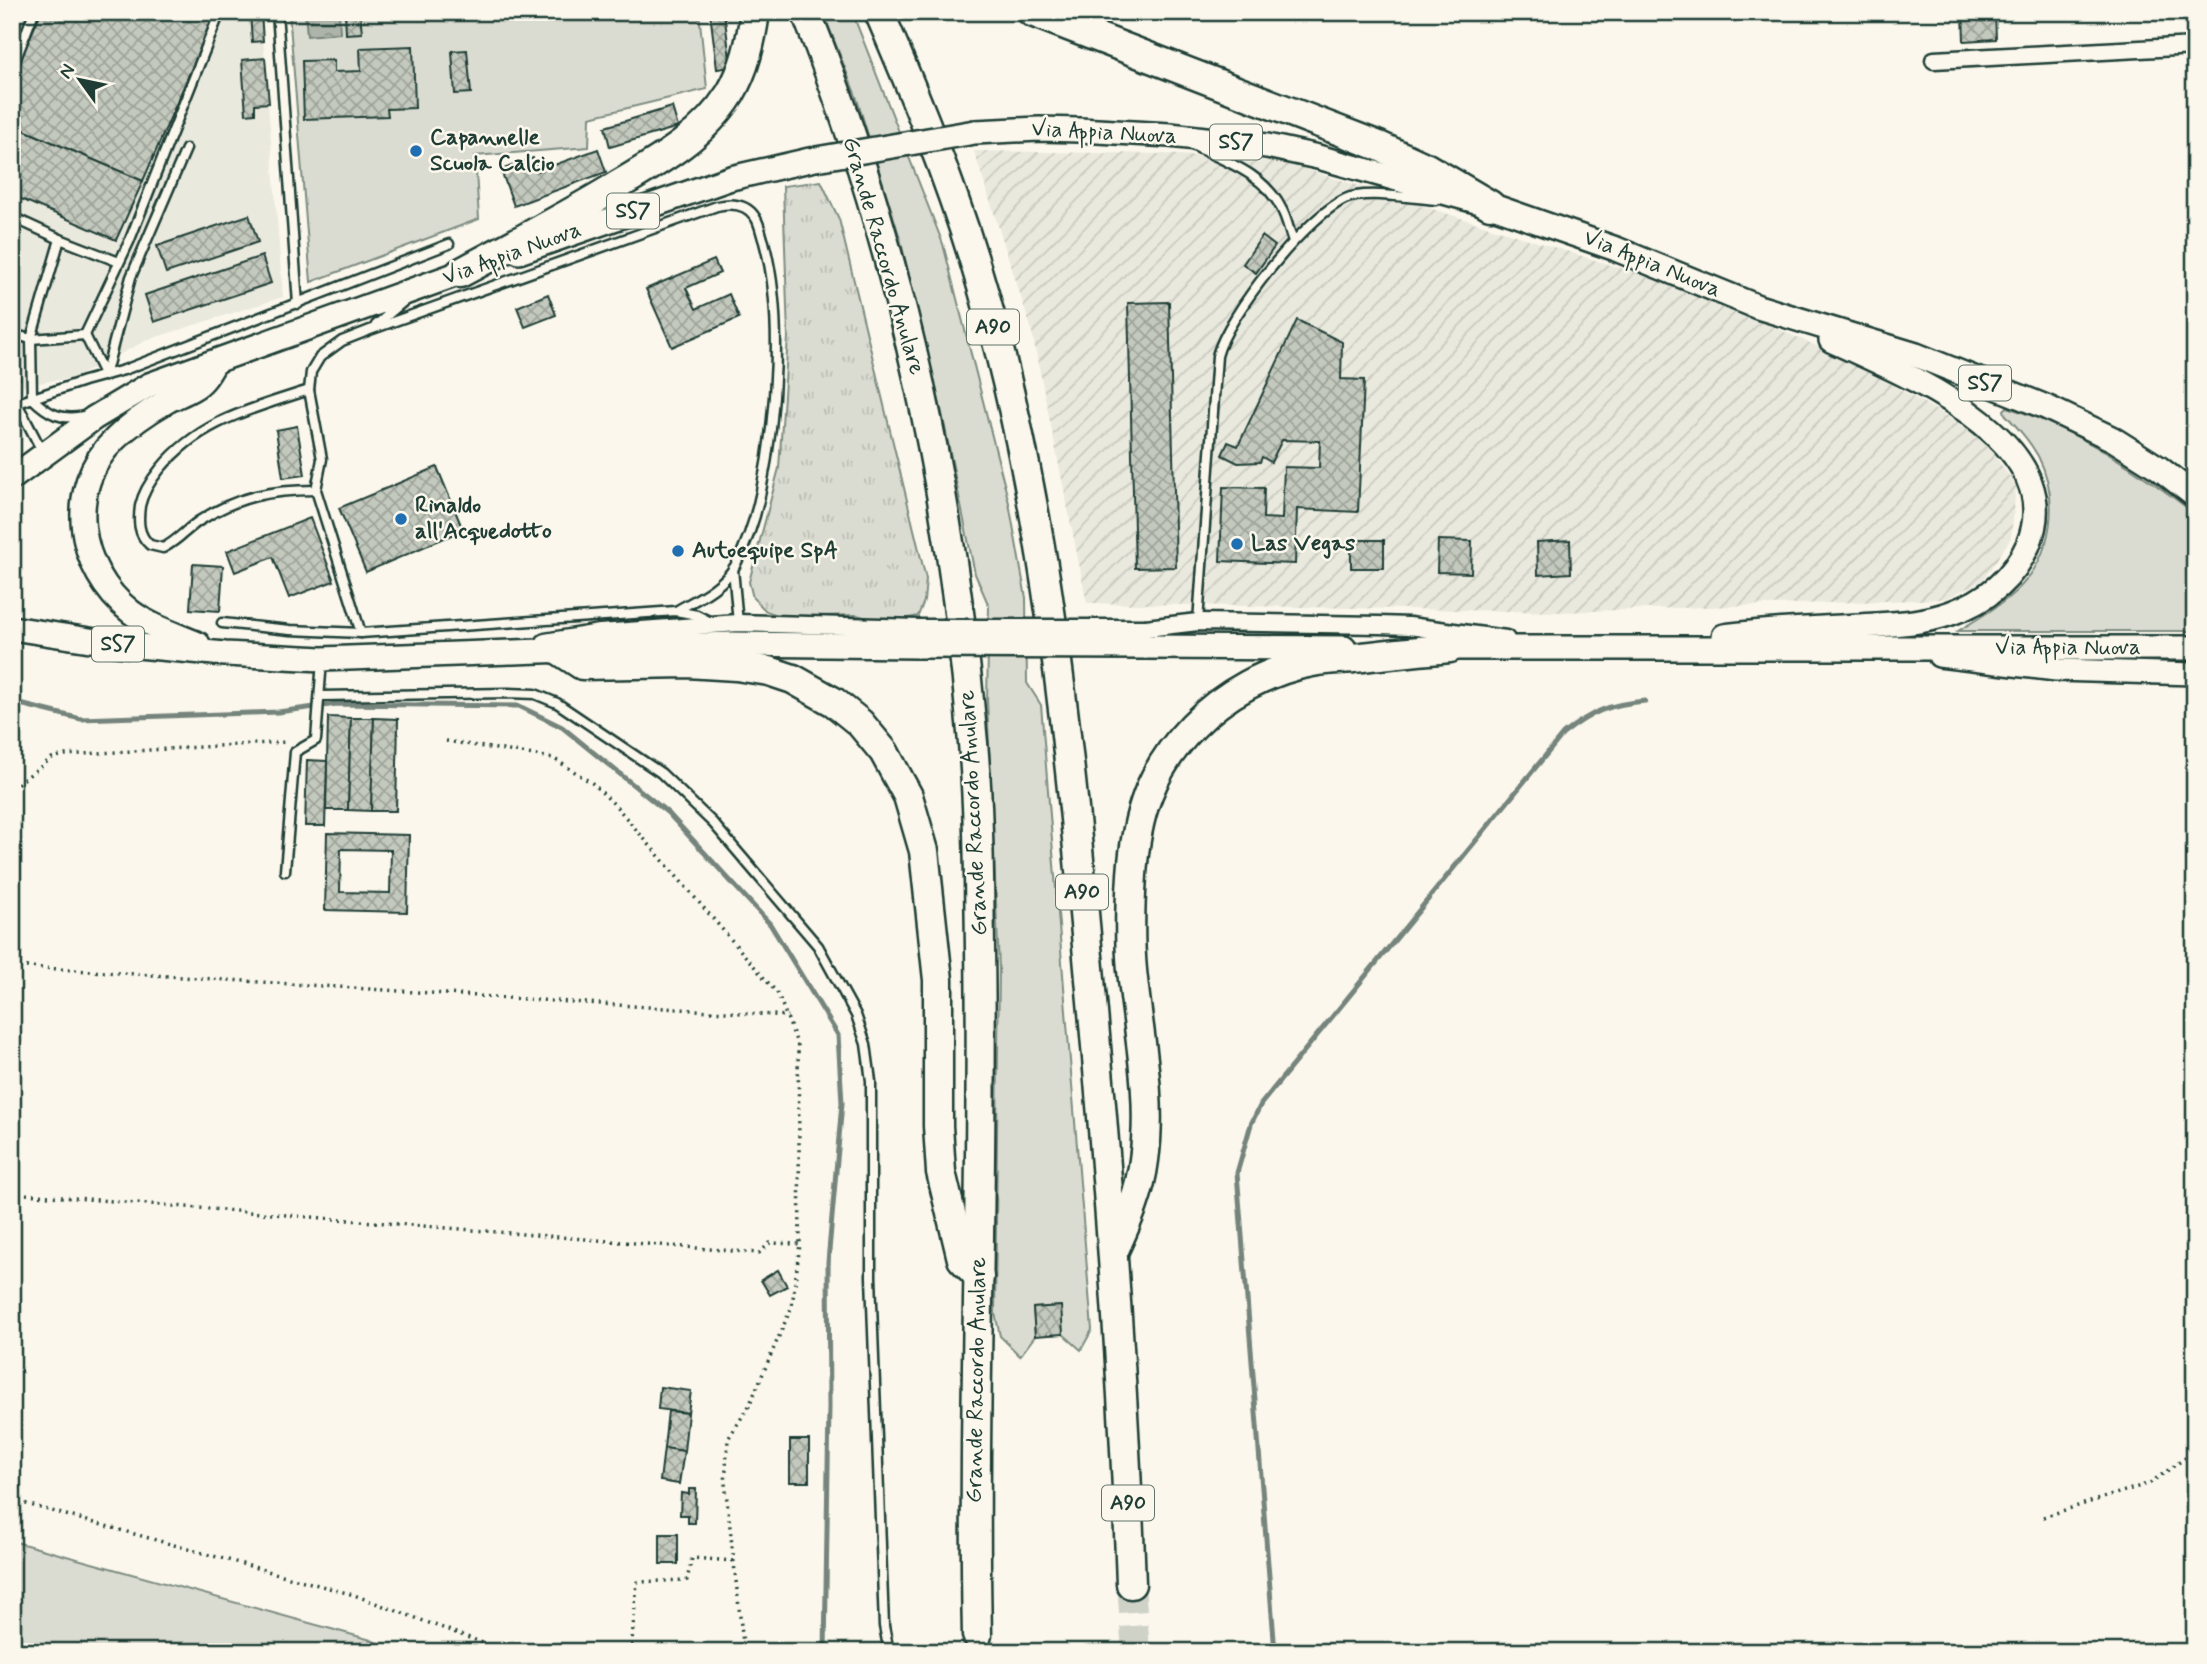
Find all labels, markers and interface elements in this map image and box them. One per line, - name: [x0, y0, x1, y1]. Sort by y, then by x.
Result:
- north arrow: [46, 46, 116, 116]
- text: N: [53, 59, 81, 84]
- street label: Via Appia Nuova: [1030, 114, 1178, 153]
- place label: Capannelle Scuola Calcio: [430, 123, 555, 179]
- road number: SS7: [1210, 124, 1262, 160]
- street label: Grande Raccordo Anulare: [835, 134, 931, 379]
- marker: Capannelle Scuola Calcio: [408, 143, 424, 159]
- road number: SS7: [607, 194, 659, 228]
- street label: Via Appia Nuova: [438, 215, 586, 294]
- street label: Via Appia Nuova: [1578, 223, 1725, 306]
- road number: A90: [967, 310, 1019, 344]
- road number: SS7: [1959, 366, 2011, 400]
- place label: Rinaldo all'Acquedotto: [415, 491, 552, 547]
- marker: Rinaldo all'Acquedotto: [393, 511, 409, 527]
- place label: Las Vegas: [1251, 529, 1356, 559]
- place label: Autoequipe SpA: [692, 536, 838, 566]
- marker: Las Vegas: [1229, 536, 1245, 552]
- marker: Autoequipe SpA: [670, 543, 686, 559]
- road number: SS7: [92, 626, 144, 662]
- street label: Via Appia Nuova: [1995, 633, 2141, 664]
- street label: Grande Raccordo Anulare: [953, 689, 995, 937]
- road number: A90: [1056, 874, 1108, 910]
- street label: Grande Raccordo Anulare: [960, 1257, 994, 1503]
- road number: A90: [1102, 1486, 1154, 1520]

